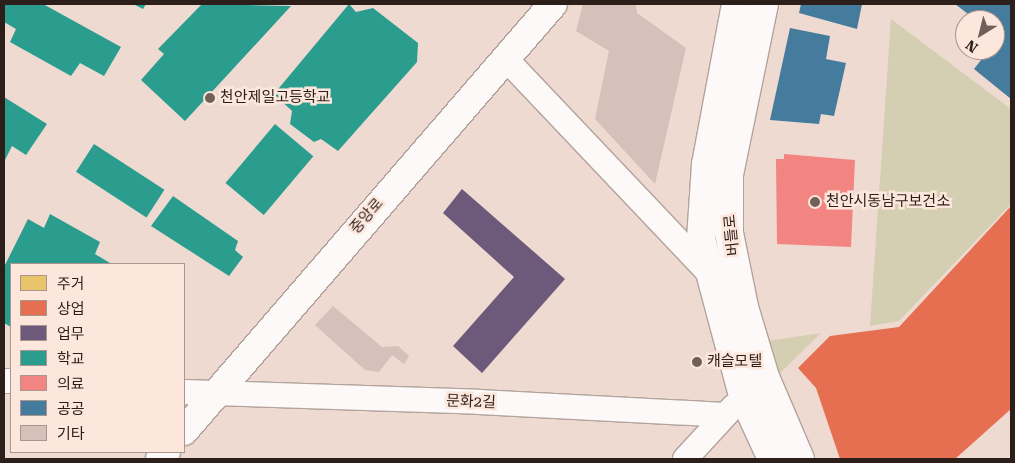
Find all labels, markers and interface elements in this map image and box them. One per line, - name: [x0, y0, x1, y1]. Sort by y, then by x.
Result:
- north arrow: [955, 10, 1005, 60]
- text: N: [963, 37, 981, 56]
- place label: 천안제일고등학교: [220, 89, 330, 107]
- marker: 천안제일고등학교: [204, 92, 216, 104]
- place label: 천안시동남구보건소: [826, 193, 950, 211]
- street label: 중앙로: [347, 194, 387, 238]
- marker: 천안시동남구보건소: [808, 195, 822, 209]
- street label: 버들로: [721, 213, 743, 257]
- legend: [10, 263, 185, 453]
- text: 주거: [57, 275, 85, 293]
- text: 상업: [57, 300, 85, 318]
- text: 업무: [57, 325, 85, 343]
- text: 학교: [57, 350, 85, 368]
- place label: 캐슬모텔: [707, 353, 762, 371]
- marker: 캐슬모텔: [691, 356, 703, 368]
- text: 의료: [57, 375, 85, 393]
- street label: 문화2길: [446, 392, 496, 412]
- text: 공공: [57, 400, 85, 418]
- text: 기타: [57, 425, 85, 443]

